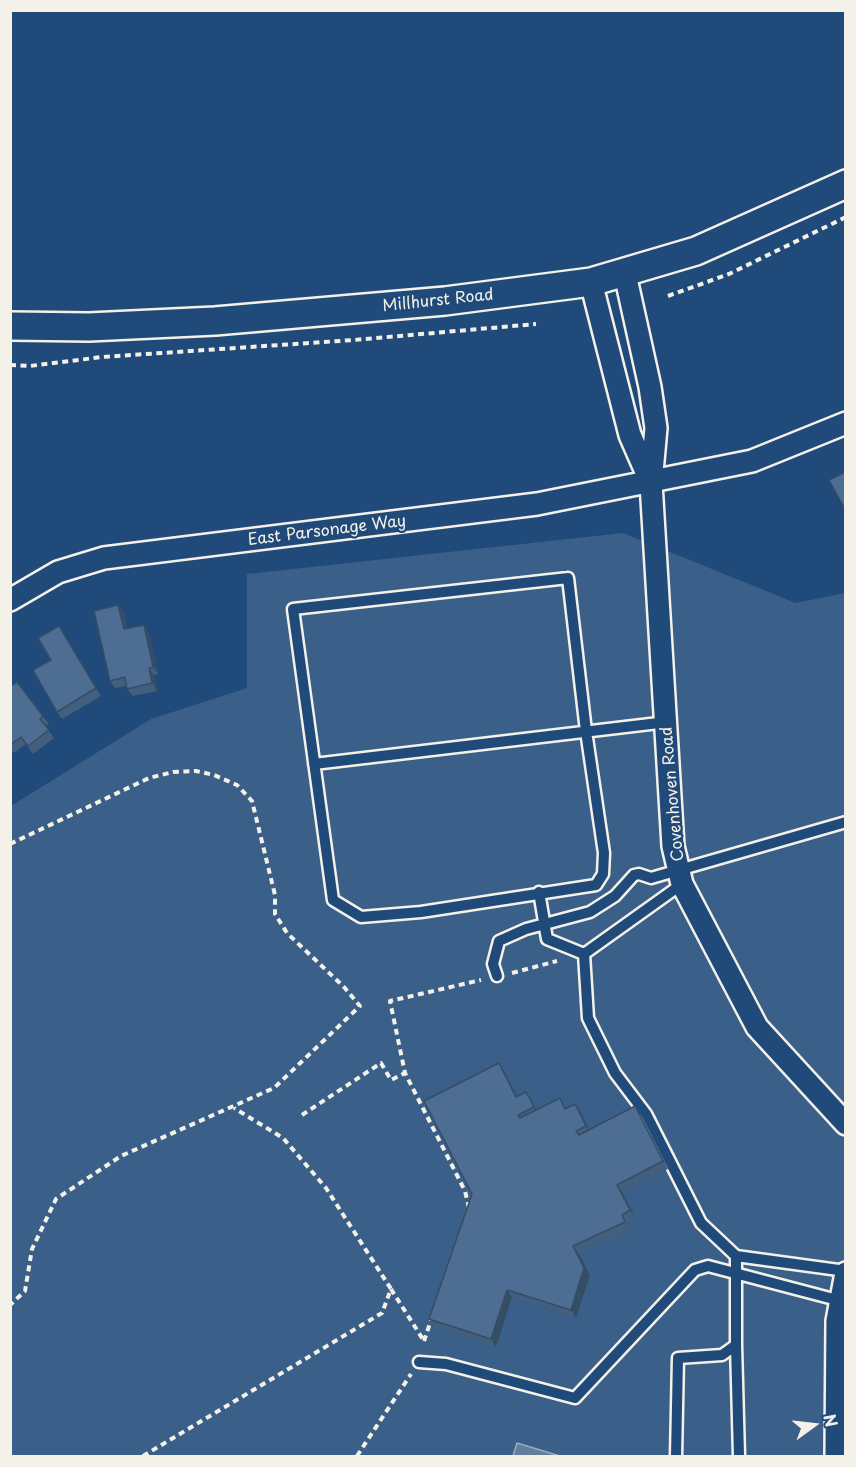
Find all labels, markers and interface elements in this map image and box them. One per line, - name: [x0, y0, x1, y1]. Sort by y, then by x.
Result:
- street label: Millhurst Road: [381, 286, 495, 316]
- street label: East Parsonage Way: [247, 512, 407, 550]
- street label: Covenhoven Road: [658, 726, 688, 862]
- north arrow: [784, 1395, 844, 1455]
- text: N: [818, 1411, 845, 1430]

